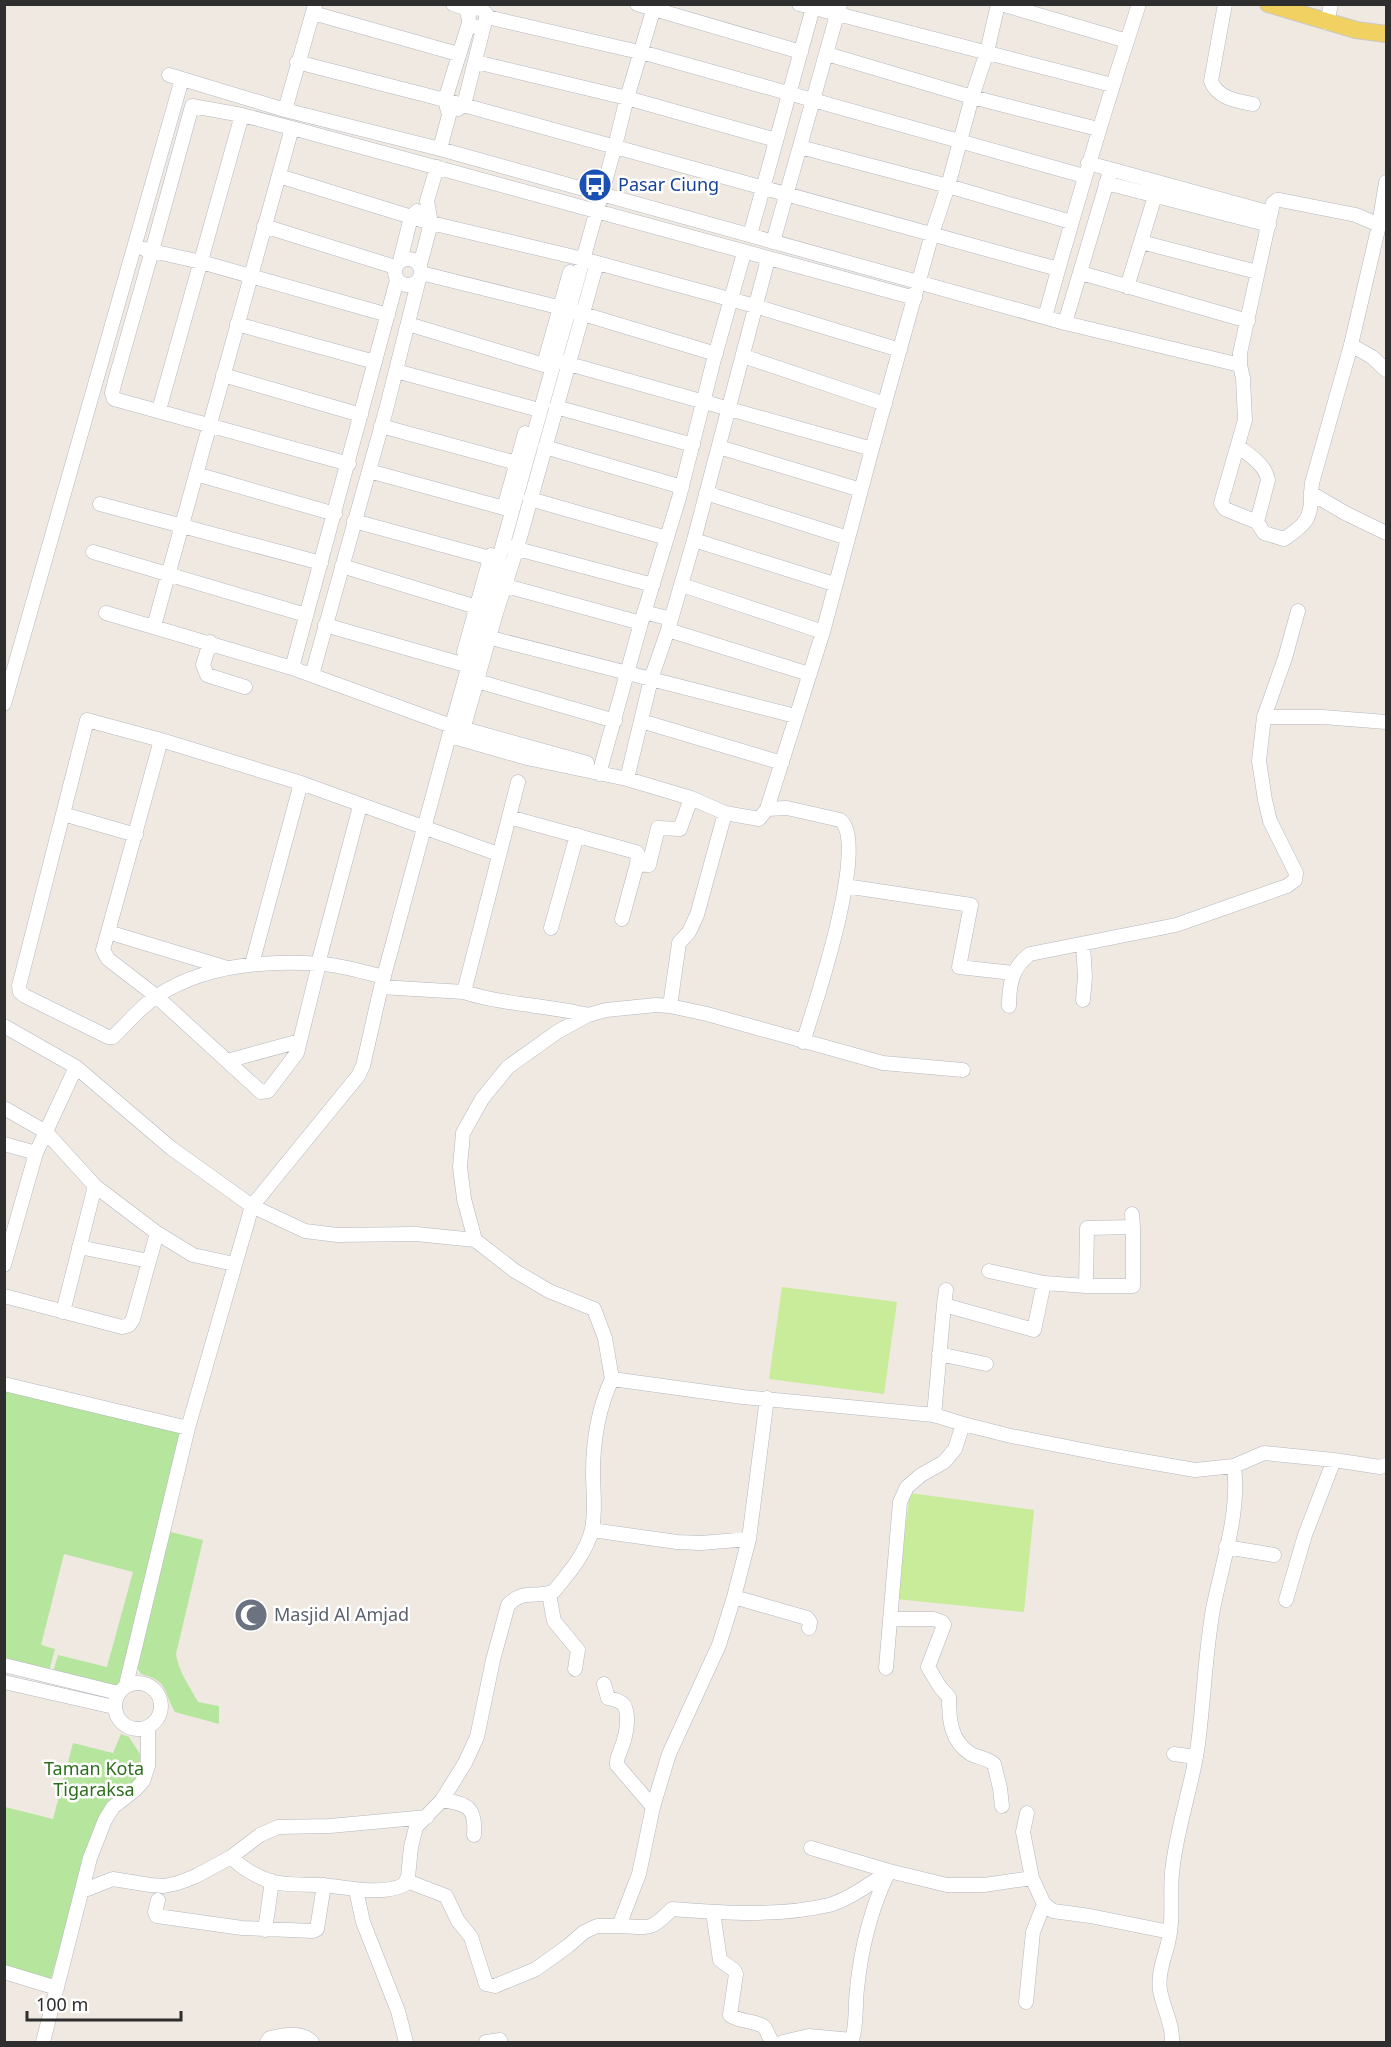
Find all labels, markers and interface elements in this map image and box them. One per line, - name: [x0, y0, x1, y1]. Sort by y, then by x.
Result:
- bus stop icon: Pasar Ciung: [577, 167, 613, 203]
- place label: Pasar Ciung: [618, 172, 719, 196]
- mosque icon: Masjid Al Amjad: [233, 1597, 269, 1633]
- place label: Masjid Al Amjad: [274, 1602, 409, 1626]
- park label: Taman Kota Tigaraksa: [44, 1756, 144, 1801]
- scale bar: [27, 1984, 182, 2022]
- text: 100 m: [36, 1992, 88, 2016]

